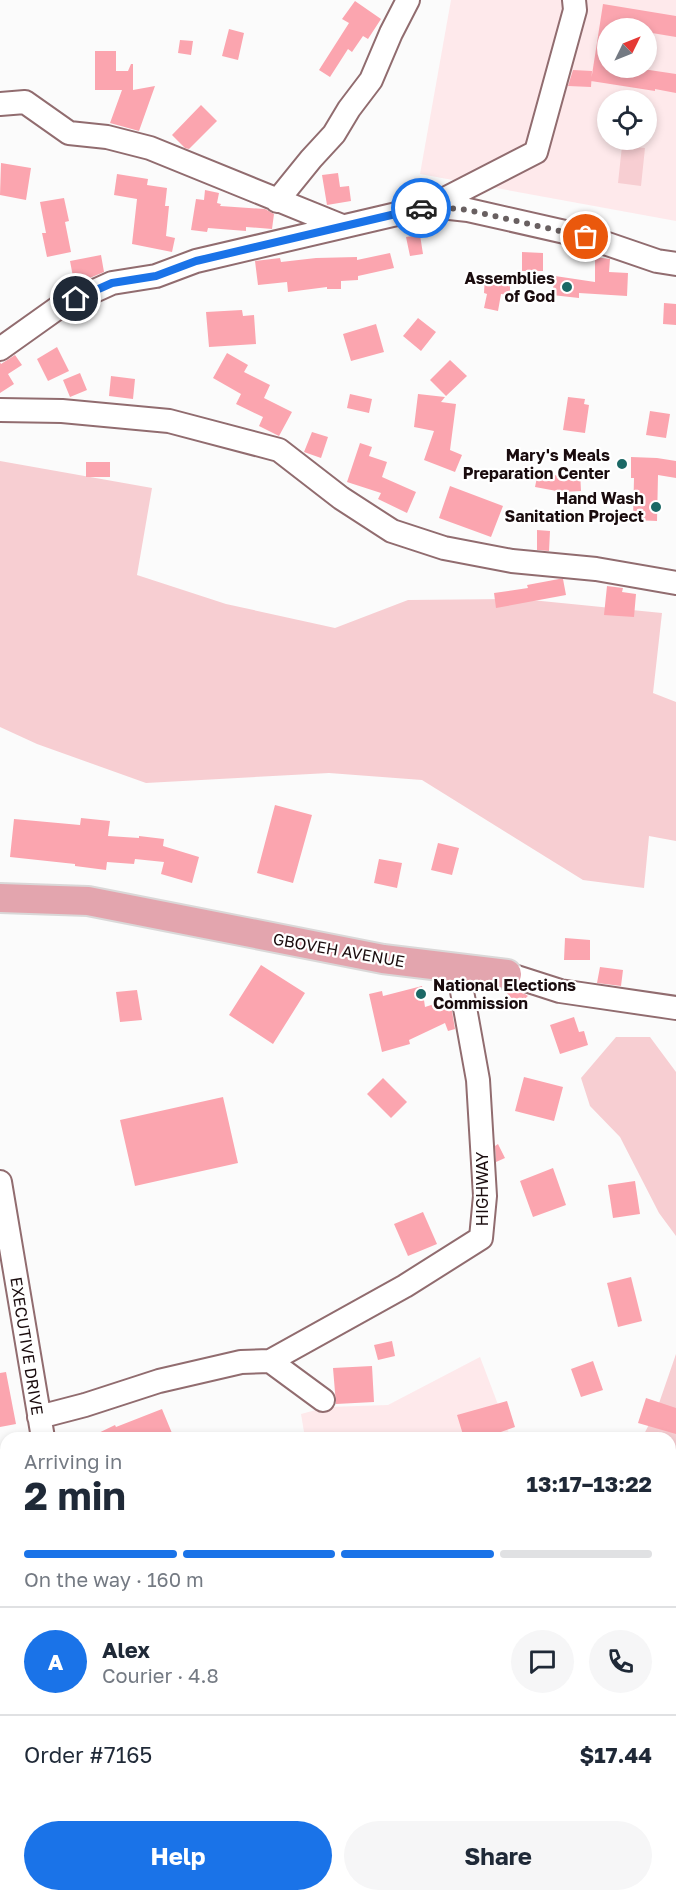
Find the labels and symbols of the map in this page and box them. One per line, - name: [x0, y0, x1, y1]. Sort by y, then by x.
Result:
- north arrow: [597, 18, 657, 78]
- courier: [391, 178, 451, 238]
- pin: [560, 211, 611, 262]
- place label: Assemblies of God: [464, 268, 555, 306]
- pin: [50, 273, 101, 324]
- marker: Assemblies of God: [560, 280, 574, 294]
- place label: Mary's Meals Preparation Center: [463, 445, 610, 483]
- marker: Mary's Meals Preparation Center: [615, 457, 629, 471]
- place label: Hand Wash Sanitation Project: [504, 488, 644, 526]
- marker: Hand Wash Sanitation Project: [649, 500, 663, 514]
- street label: GBOVEH AVENUE: [272, 929, 406, 971]
- place label: National Elections Commission: [433, 975, 576, 1013]
- marker: National Elections Commission: [414, 987, 428, 1001]
- street label: HIGHWAY: [472, 1151, 492, 1226]
- street label: EXECUTIVE DRIVE: [6, 1276, 48, 1416]

